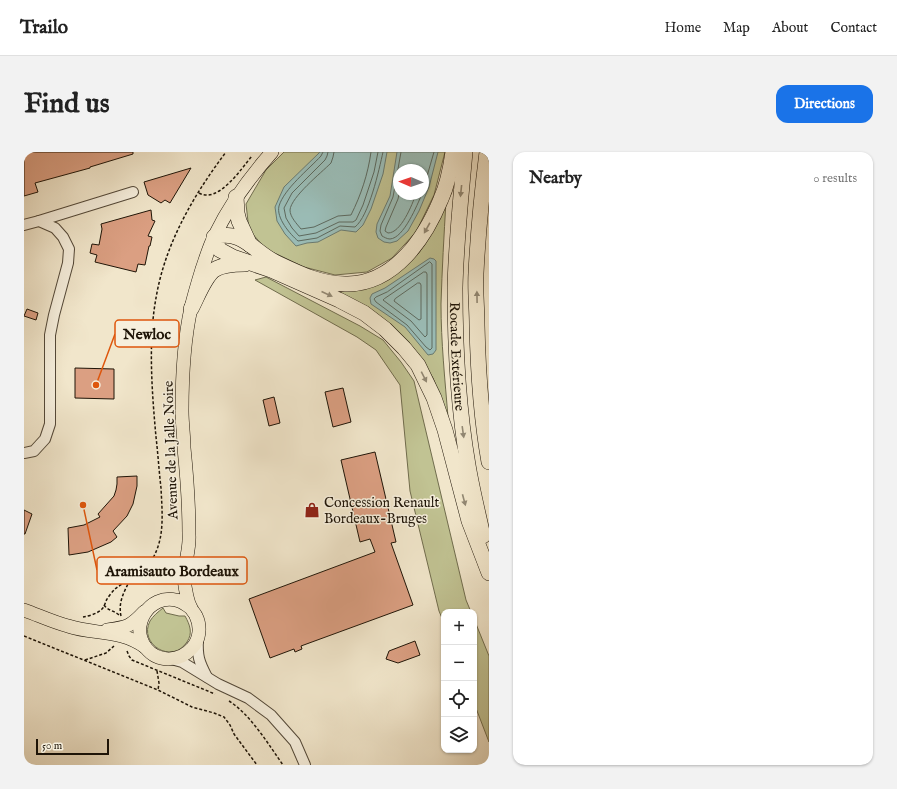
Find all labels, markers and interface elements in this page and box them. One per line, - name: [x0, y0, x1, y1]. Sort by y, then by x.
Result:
- text: Trailo: [20, 16, 68, 40]
- text: Home: [665, 19, 701, 37]
- text: Map: [723, 19, 750, 37]
- text: About: [772, 19, 808, 37]
- text: Contact: [830, 19, 877, 37]
- button: Directions: [776, 85, 873, 123]
- text: Find us: [24, 87, 110, 122]
- north arrow: [393, 164, 429, 200]
- text: Nearby: [529, 168, 582, 189]
- text: 0 results: [813, 170, 857, 187]
- one-way arrow: [458, 185, 465, 197]
- one-way arrow: [423, 222, 430, 234]
- one-way arrow: [473, 291, 480, 303]
- one-way arrow: [322, 292, 334, 298]
- street label: Rocade Extérieure: [445, 302, 469, 413]
- callout: Newloc: [115, 320, 179, 347]
- text: Newloc: [122, 325, 171, 344]
- one-way arrow: [421, 371, 427, 383]
- street label: Avenue de la Jalle Noire: [160, 380, 182, 521]
- one-way arrow: [460, 426, 466, 438]
- place label: Concession Renault Bordeaux-Bruges: [324, 494, 440, 528]
- one-way arrow: [461, 494, 467, 507]
- shop icon: Concession Renault Bordeaux-Bruges: [303, 501, 321, 519]
- callout: Aramisauto Bordeaux: [97, 557, 247, 584]
- text: Aramisauto Bordeaux: [104, 562, 240, 581]
- map controls: [441, 609, 477, 753]
- button: +: [441, 609, 477, 645]
- button: −: [441, 645, 477, 681]
- button: locate: [441, 681, 477, 717]
- button: layers: [441, 717, 477, 753]
- scale bar: [36, 737, 109, 756]
- text: 50 m: [42, 739, 62, 753]

